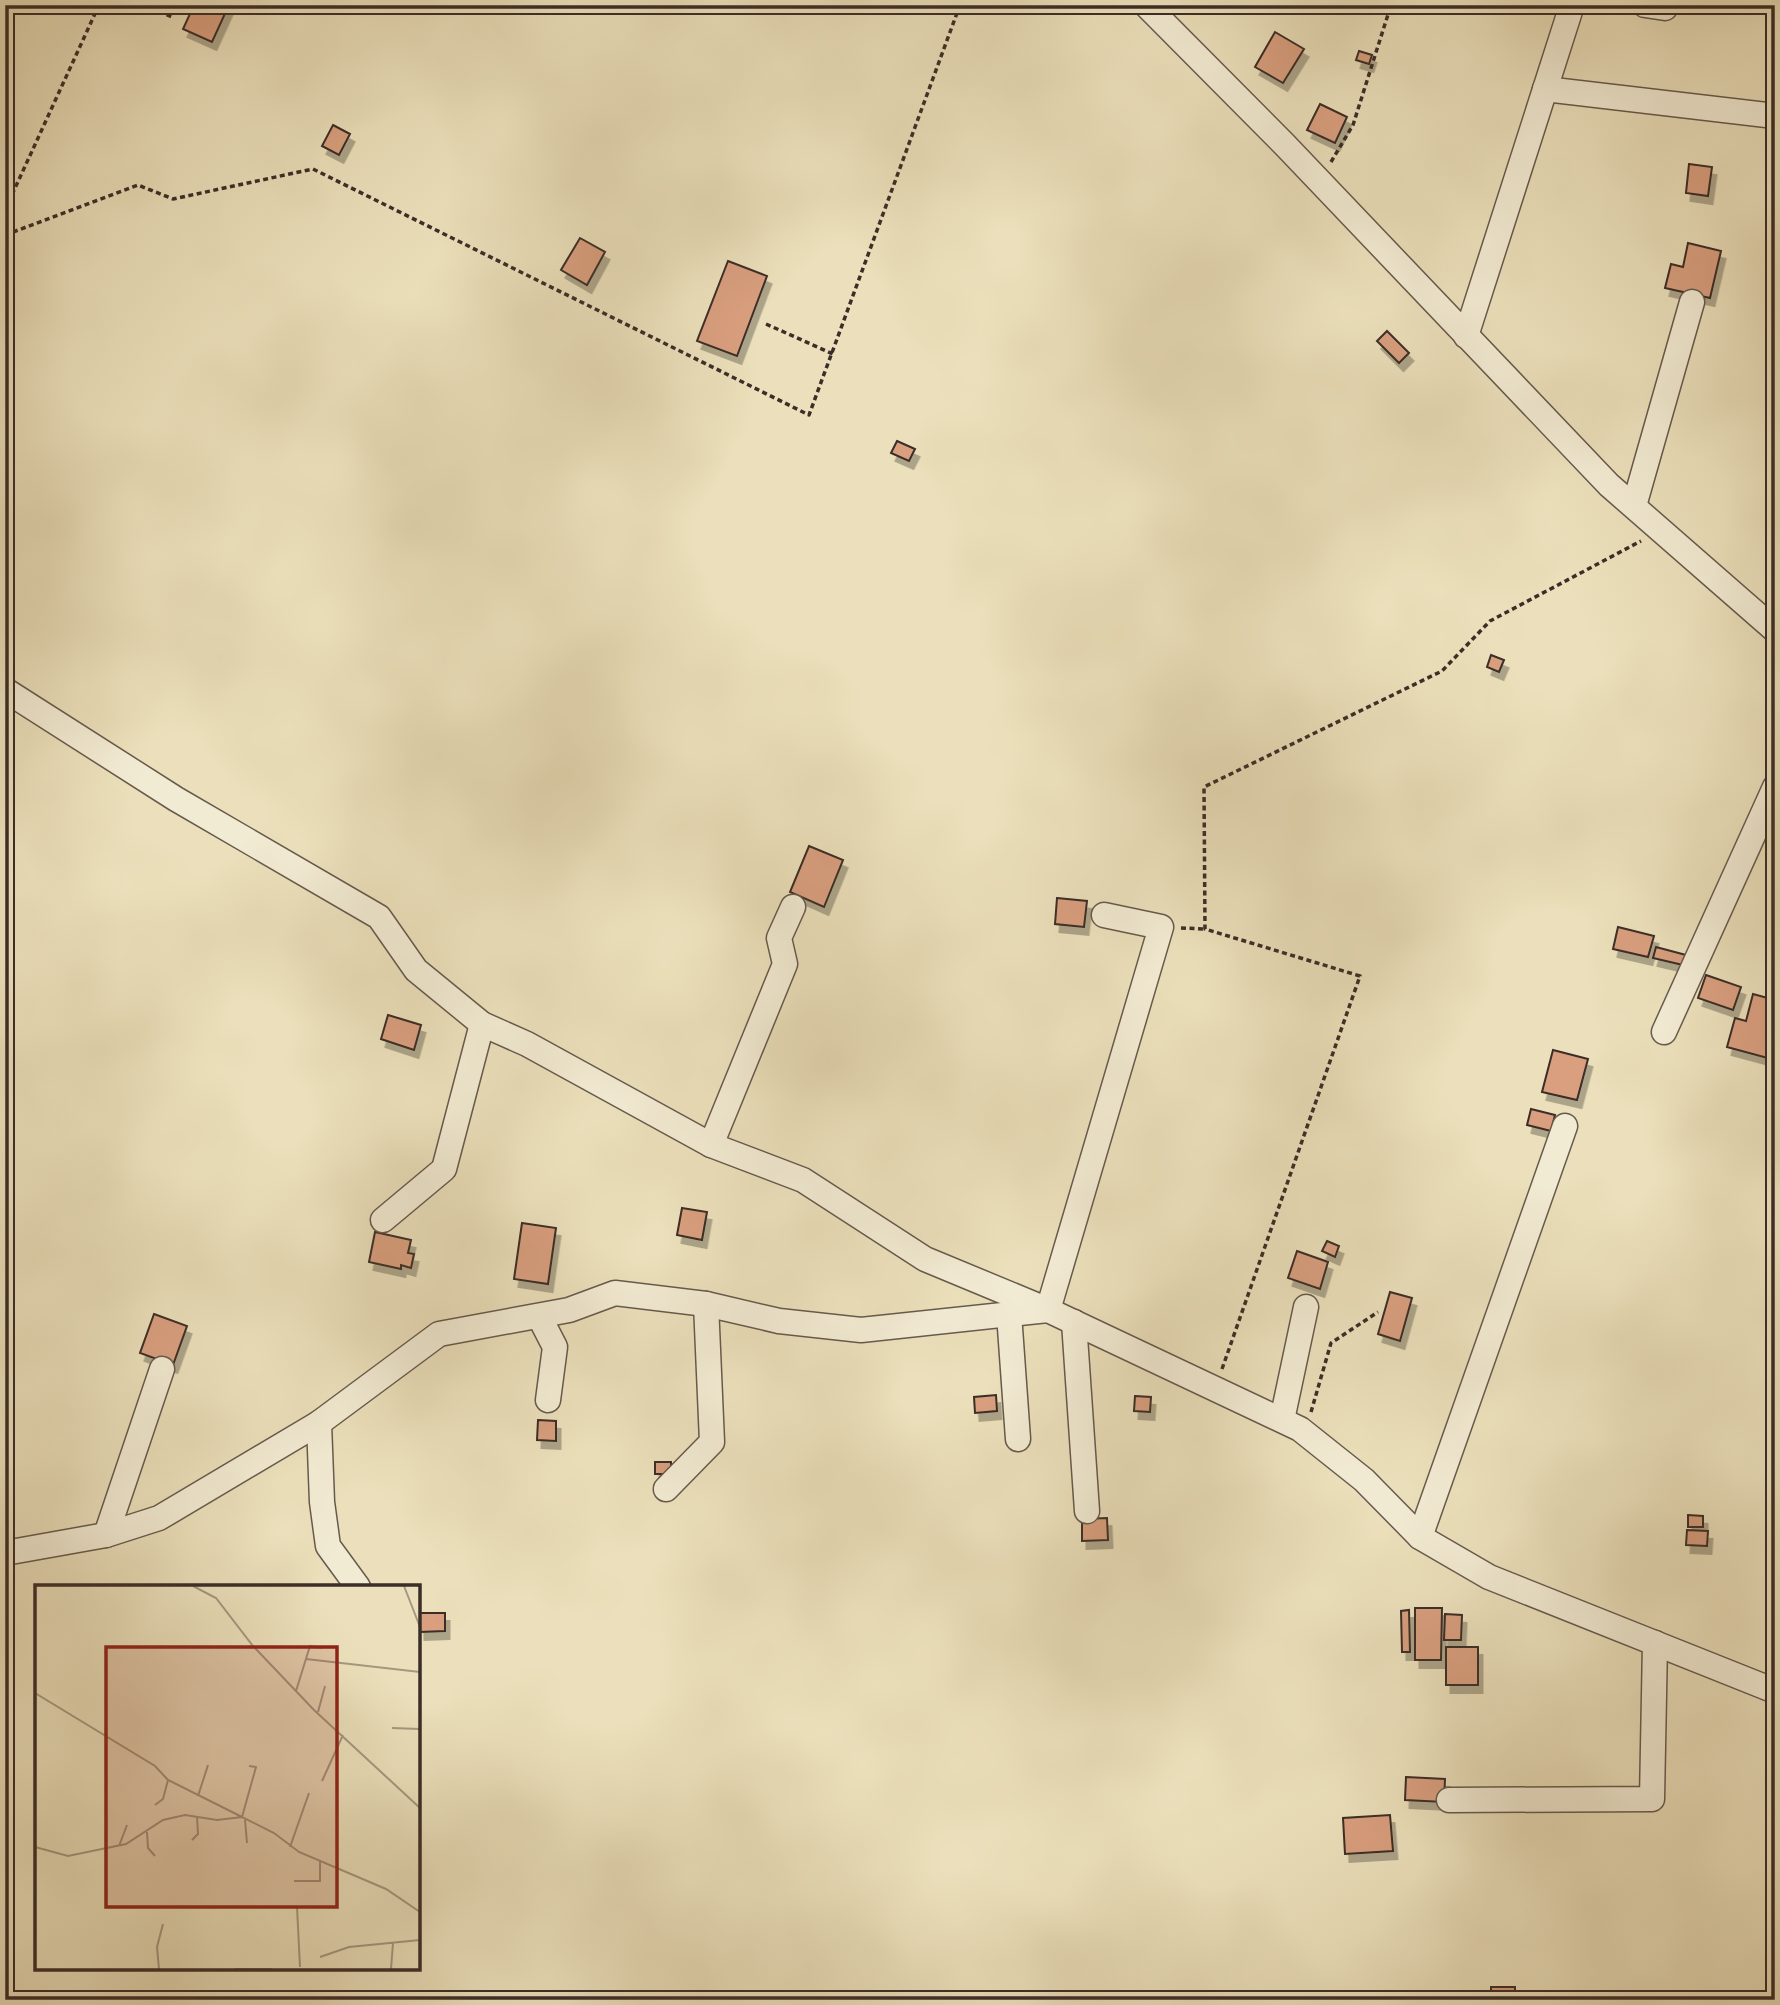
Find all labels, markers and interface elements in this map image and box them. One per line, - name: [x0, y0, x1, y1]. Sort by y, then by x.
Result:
- inset map: [35, 1585, 420, 1970]

